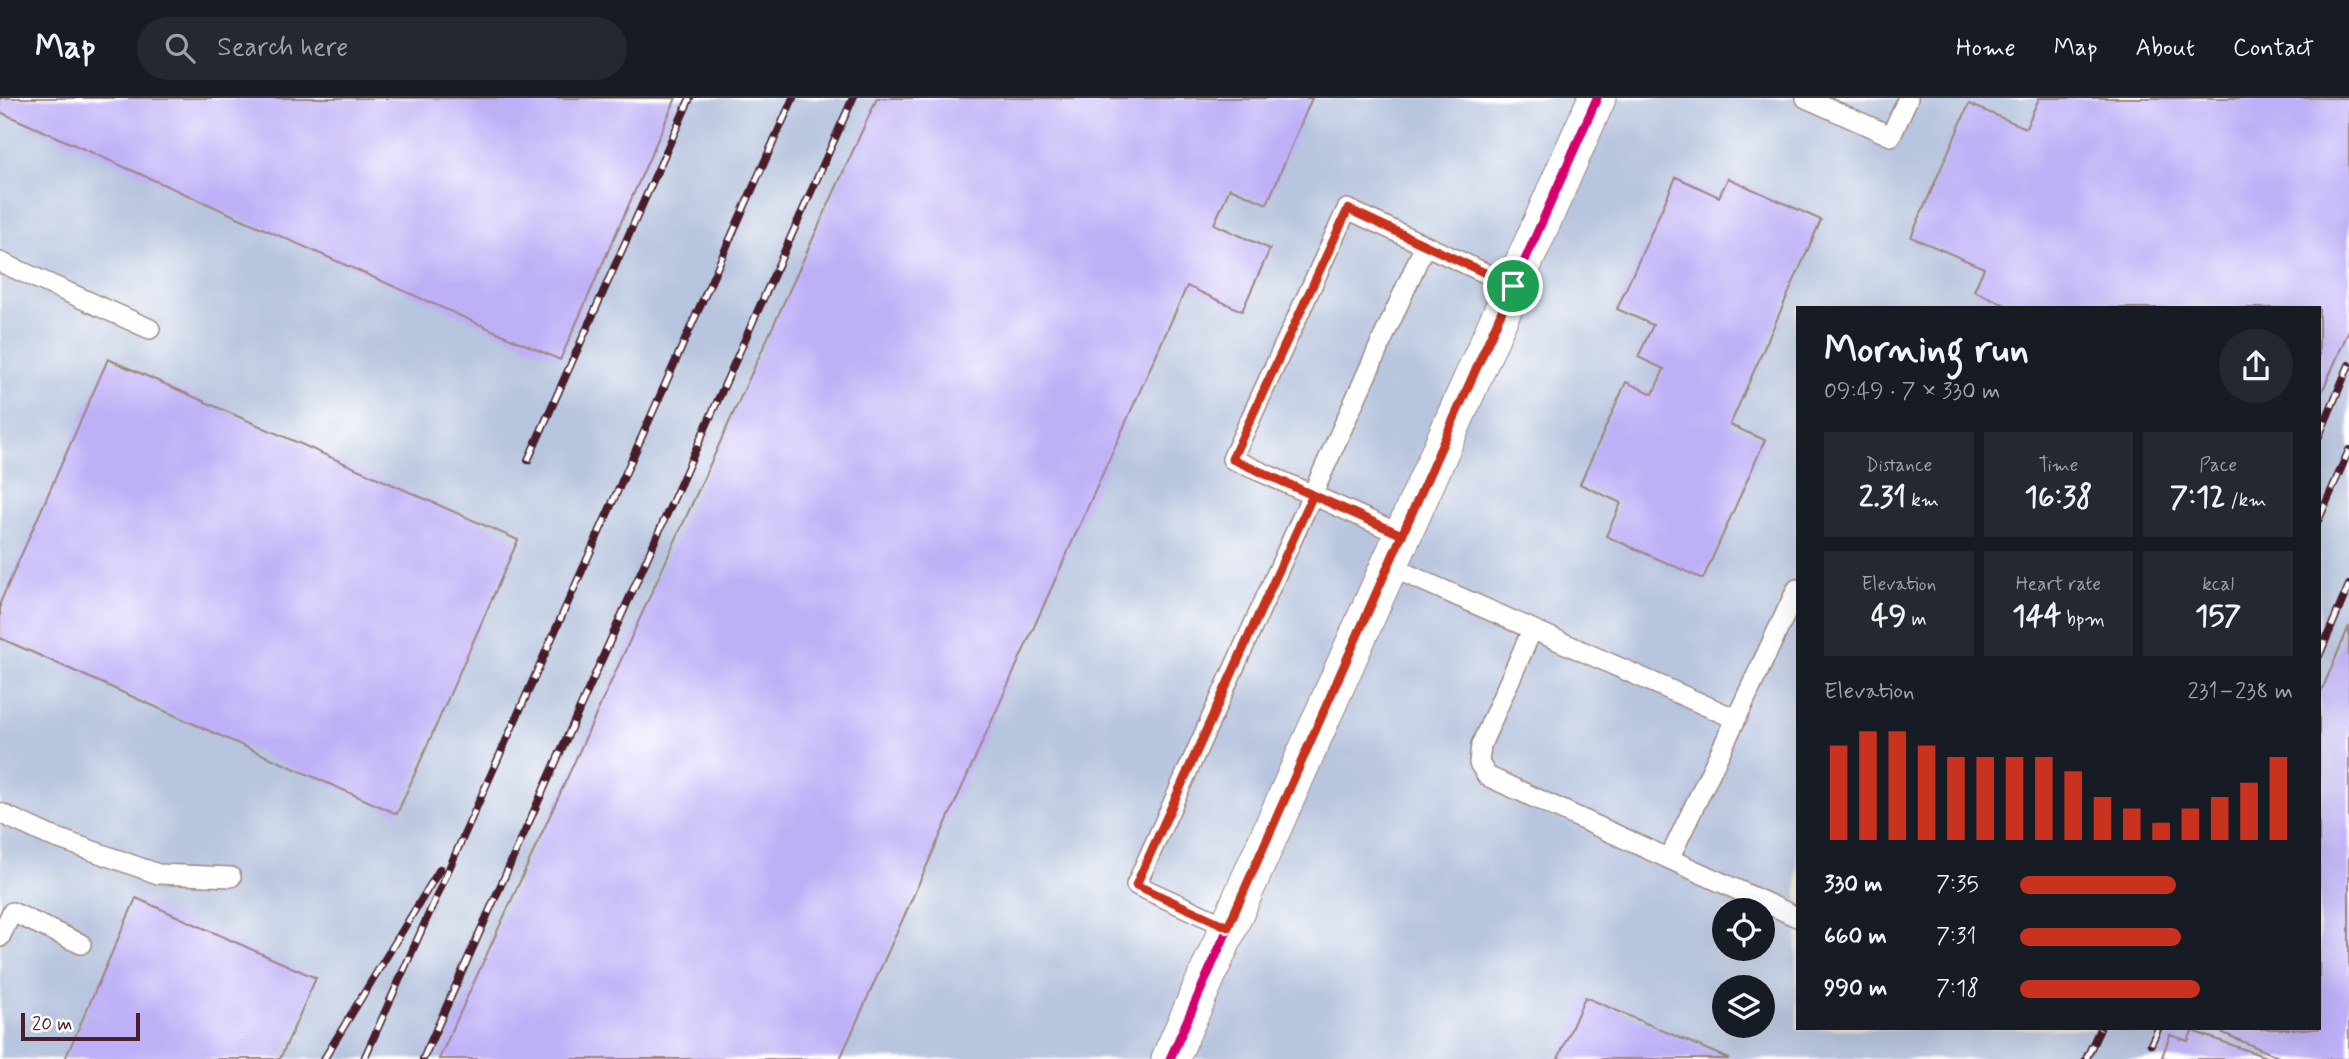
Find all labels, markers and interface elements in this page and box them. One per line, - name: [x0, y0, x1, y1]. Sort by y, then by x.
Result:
- search box: [137, 17, 627, 80]
- text: Map: [35, 26, 95, 70]
- icon: search: [161, 29, 199, 67]
- text: Search here: [217, 31, 348, 65]
- text: Home: [1956, 33, 2016, 64]
- text: Map: [2054, 33, 2098, 64]
- text: About: [2136, 33, 2195, 64]
- text: Contact: [2233, 33, 2314, 64]
- pin: [1483, 256, 1543, 316]
- icon: arrive: [1494, 267, 1532, 305]
- text: Morning run: [1824, 326, 2029, 375]
- button: share: [2219, 329, 2293, 403]
- text: 09:49 · 7 × 330 m: [1824, 377, 2000, 407]
- text: Distance: [1865, 453, 1932, 478]
- text: Time: [2039, 453, 2078, 478]
- text: Pace: [2199, 453, 2237, 478]
- text: 2.31: [1859, 478, 1906, 517]
- text: 16:38: [2024, 478, 2093, 517]
- text: 7:12: [2170, 478, 2225, 517]
- text: km: [1906, 488, 1939, 513]
- text: /km: [2225, 488, 2266, 513]
- text: Elevation: [1861, 572, 1936, 597]
- text: Heart rate: [2016, 572, 2101, 597]
- text: kcal: [2202, 572, 2234, 597]
- text: 49: [1871, 597, 1906, 636]
- text: 144: [2012, 597, 2061, 636]
- text: 157: [2195, 597, 2241, 636]
- text: m: [1906, 607, 1927, 632]
- text: bpm: [2061, 607, 2105, 632]
- text: Elevation: [1824, 677, 1915, 707]
- text: 231–238 m: [2187, 677, 2293, 707]
- text: 330 m: [1824, 870, 1882, 900]
- text: 7:35: [1936, 870, 1979, 900]
- map controls: [1712, 898, 1775, 1038]
- button: locate: [1712, 898, 1775, 961]
- text: 660 m: [1824, 922, 1887, 952]
- text: 7:31: [1936, 922, 1976, 952]
- text: 990 m: [1824, 974, 1887, 1004]
- text: 7:18: [1936, 974, 1979, 1004]
- button: layers: [1712, 975, 1775, 1038]
- scale bar: [21, 1010, 140, 1042]
- text: 20 m: [32, 1012, 72, 1037]

